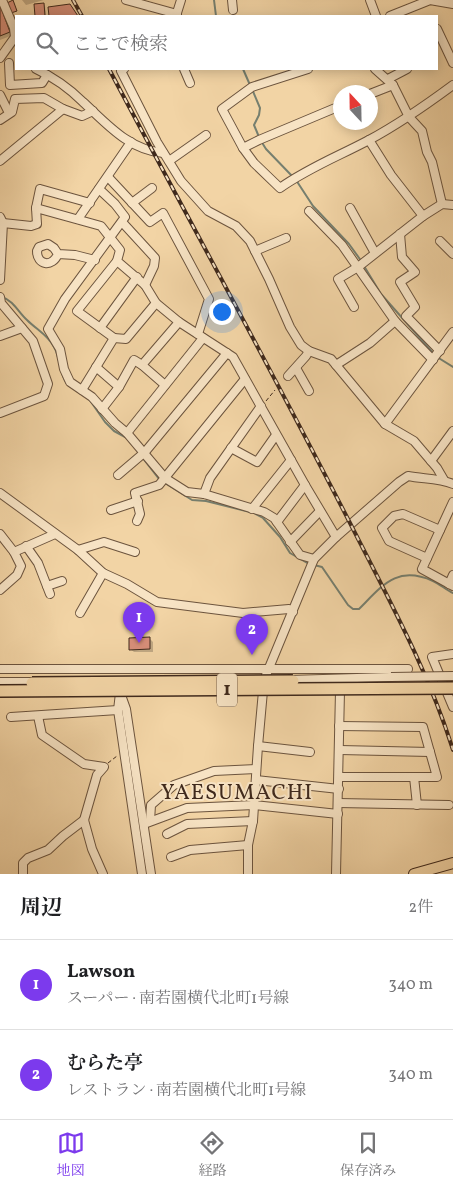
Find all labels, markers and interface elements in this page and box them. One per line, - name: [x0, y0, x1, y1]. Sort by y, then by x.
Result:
- search box: [15, 15, 438, 70]
- icon: search: [33, 29, 61, 57]
- text: ここで検索: [73, 32, 168, 58]
- north arrow: [333, 85, 378, 130]
- your location: [209, 299, 235, 325]
- pin: 1: [123, 602, 155, 643]
- pin: 2: [236, 614, 268, 655]
- road number: 1: [217, 674, 237, 706]
- district label: YAESUMACHI: [161, 778, 313, 809]
- text: 周辺: [20, 894, 62, 923]
- text: 2件: [408, 897, 433, 919]
- text: Lawson: [67, 959, 135, 985]
- text: 1: [33, 974, 39, 996]
- text: 340 m: [389, 974, 433, 996]
- text: スーパー · 南若園横代北町1号線: [67, 988, 289, 1010]
- text: むらた亭: [67, 1051, 143, 1077]
- text: 2: [32, 1064, 40, 1086]
- text: 340 m: [389, 1064, 433, 1086]
- text: レストラン · 南若園横代北町1号線: [67, 1080, 306, 1102]
- tab: 地図: [57, 1129, 85, 1181]
- tab: 経路: [198, 1129, 226, 1181]
- tab: 保存済み: [340, 1129, 396, 1181]

